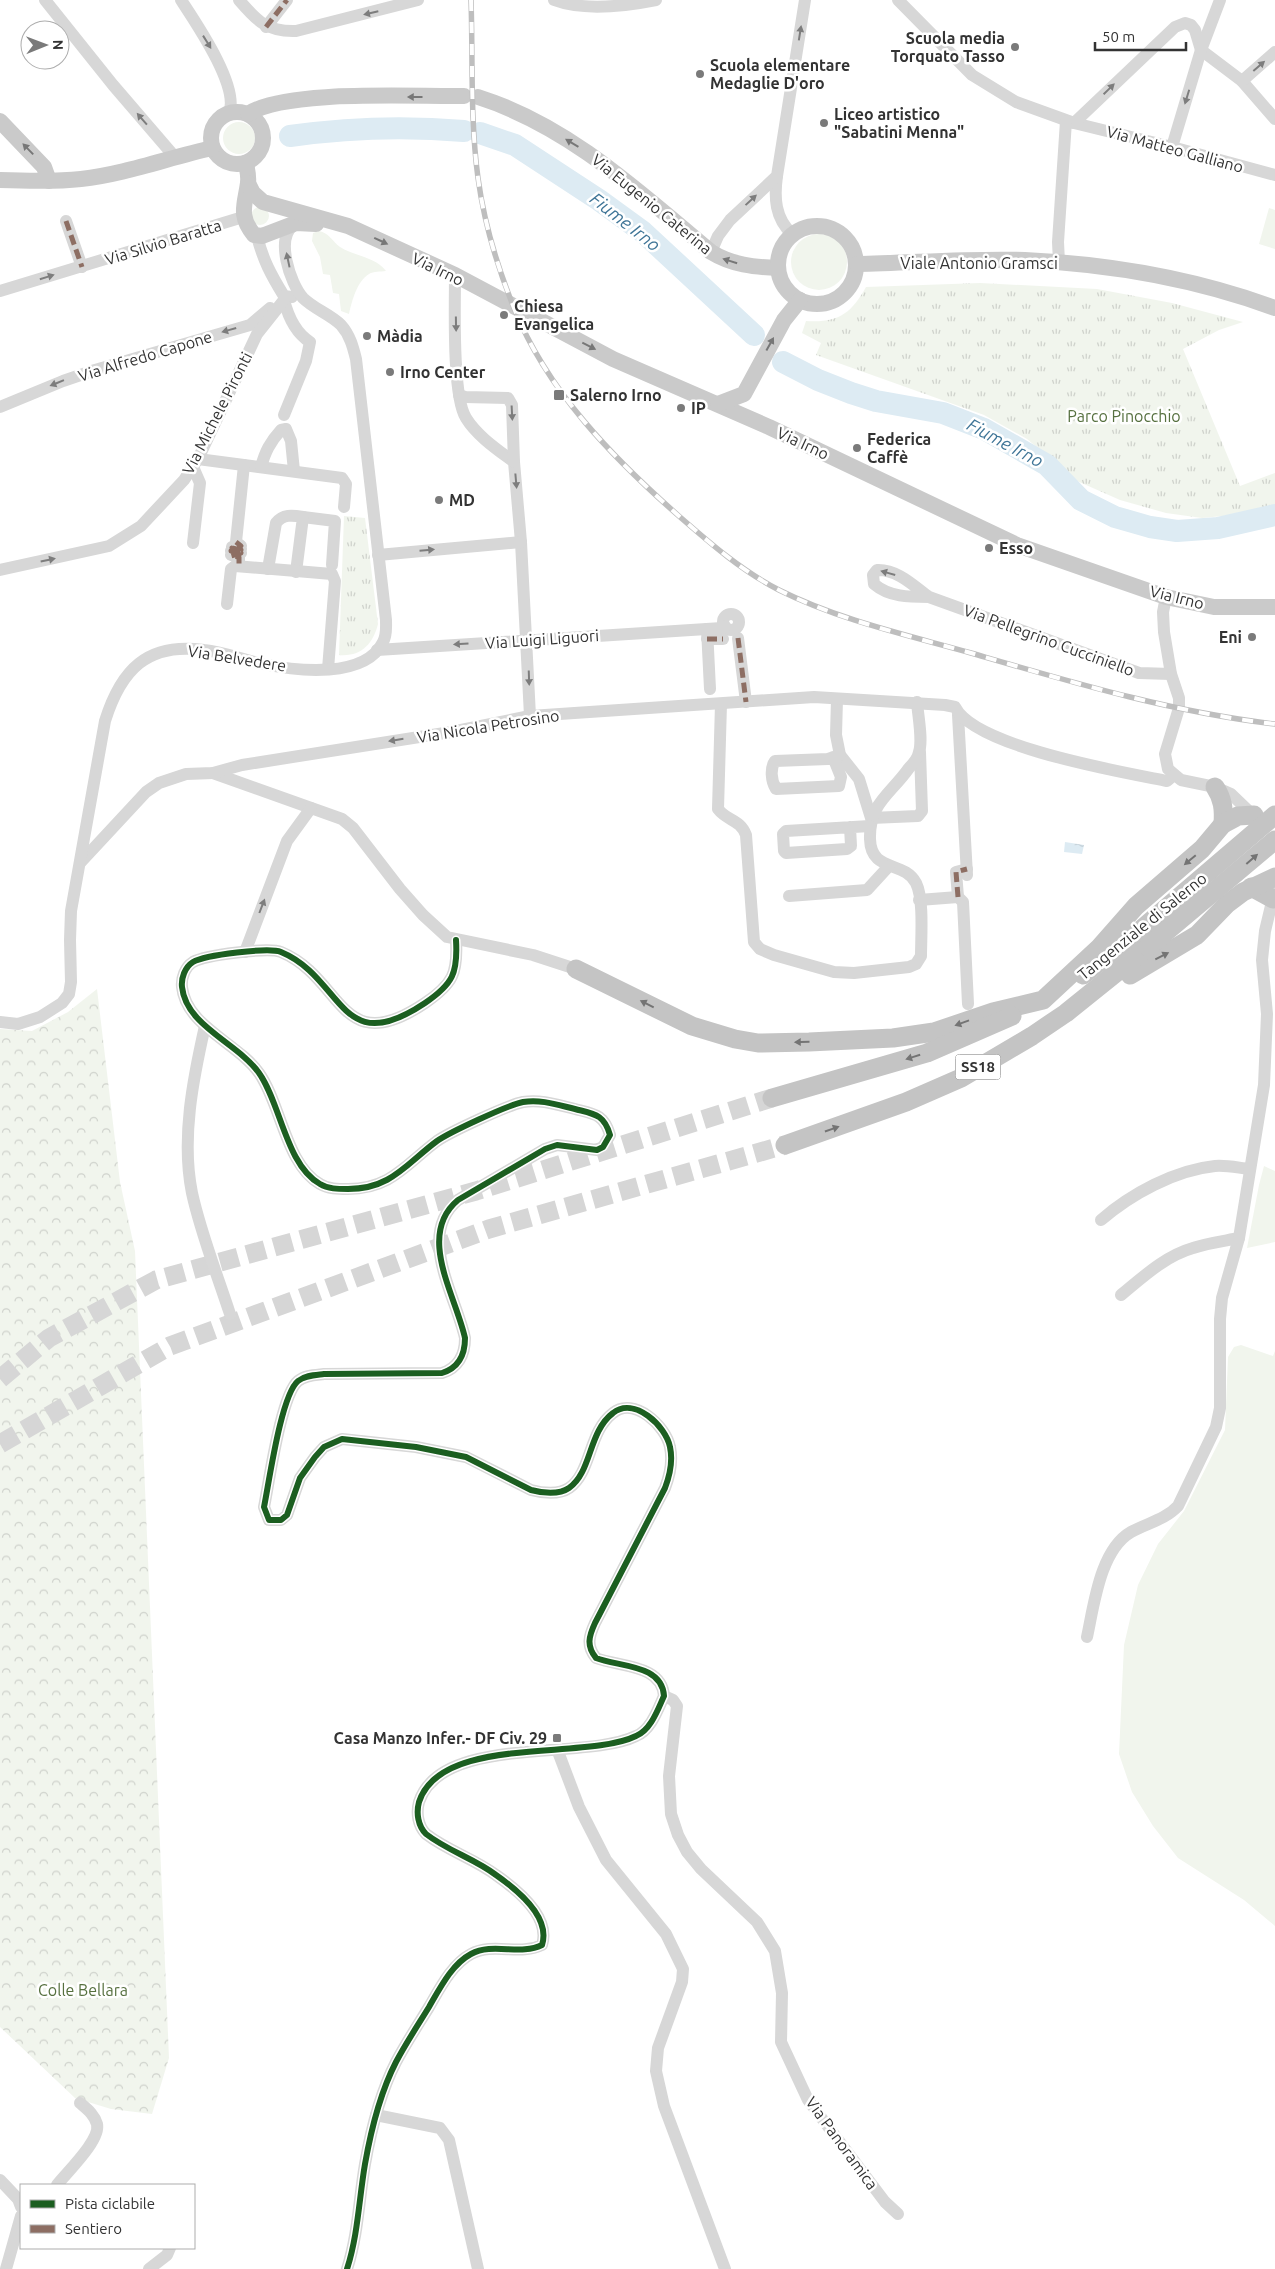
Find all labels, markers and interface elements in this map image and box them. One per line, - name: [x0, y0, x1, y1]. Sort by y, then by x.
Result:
- one-way arrow: [363, 9, 379, 17]
- north arrow: [20, 20, 70, 70]
- scale bar: [1095, 20, 1186, 52]
- one-way arrow: [796, 25, 804, 41]
- text: 50 m: [1102, 28, 1135, 45]
- place label: Scuola media Torquato Tasso: [891, 29, 1005, 65]
- one-way arrow: [202, 35, 212, 48]
- text: N: [50, 39, 66, 50]
- marker: Scuola media Torquato Tasso: [1009, 41, 1021, 53]
- place label: Scuola elementare Medaglie D'oro: [710, 56, 850, 92]
- one-way arrow: [1252, 61, 1265, 72]
- marker: Scuola elementare Medaglie D'oro: [694, 68, 706, 80]
- one-way arrow: [1103, 83, 1115, 95]
- one-way arrow: [1183, 89, 1191, 104]
- one-way arrow: [407, 93, 423, 101]
- place label: Liceo artistico "Sabatini Menna": [834, 105, 964, 141]
- one-way arrow: [137, 113, 148, 126]
- marker: Liceo artistico "Sabatini Menna": [818, 117, 830, 129]
- street label: Via Matteo Galliano: [1105, 122, 1245, 176]
- one-way arrow: [566, 139, 579, 148]
- one-way arrow: [22, 144, 34, 156]
- street label: Via Eugenio Caterina: [588, 150, 716, 258]
- water label: Fiume Irno: [587, 188, 665, 255]
- one-way arrow: [744, 194, 756, 206]
- street label: Via Silvio Baratta: [102, 216, 224, 268]
- one-way arrow: [374, 238, 388, 246]
- street label: Via Irno: [409, 249, 467, 289]
- one-way arrow: [283, 252, 291, 268]
- street label: Viale Antonio Gramsci: [900, 254, 1058, 272]
- one-way arrow: [722, 257, 737, 265]
- one-way arrow: [39, 273, 54, 281]
- place label: Chiesa Evangelica: [514, 297, 594, 333]
- marker: Chiesa Evangelica: [498, 309, 510, 321]
- one-way arrow: [452, 316, 460, 332]
- street label: Via Alfredo Capone: [76, 327, 214, 385]
- one-way arrow: [222, 327, 237, 335]
- place label: Màdia: [377, 327, 423, 345]
- marker: Màdia: [361, 330, 373, 342]
- one-way arrow: [766, 338, 775, 351]
- one-way arrow: [581, 342, 596, 350]
- street label: Via Michele Pironti: [178, 349, 256, 477]
- place label: Irno Center: [400, 363, 486, 381]
- marker: Irno Center: [384, 366, 396, 378]
- one-way arrow: [49, 379, 64, 387]
- place label: Salerno Irno: [570, 386, 662, 404]
- marker: Salerno Irno: [552, 388, 566, 402]
- place label: IP: [691, 399, 706, 417]
- marker: IP: [675, 402, 687, 414]
- one-way arrow: [509, 406, 517, 422]
- park label: Parco Pinocchio: [1067, 407, 1181, 425]
- water label: Fiume Irno: [964, 414, 1047, 471]
- street label: Via Irno: [774, 423, 832, 463]
- place label: Federica Caffè: [867, 430, 931, 466]
- marker: Federica Caffè: [851, 442, 863, 454]
- one-way arrow: [512, 474, 520, 490]
- place label: MD: [449, 491, 475, 509]
- marker: MD: [433, 494, 445, 506]
- place label: Esso: [999, 539, 1033, 557]
- marker: Esso: [983, 542, 995, 554]
- one-way arrow: [419, 546, 435, 554]
- one-way arrow: [40, 556, 55, 564]
- one-way arrow: [880, 568, 895, 576]
- street label: Via Irno: [1148, 582, 1206, 612]
- street label: Via Pellegrino Cucciniello: [961, 601, 1137, 679]
- street label: Via Luigi Liguori: [484, 626, 600, 652]
- place label: Eni: [1219, 628, 1242, 646]
- marker: Eni: [1246, 631, 1258, 643]
- street label: Via Belvedere: [187, 641, 287, 675]
- one-way arrow: [453, 641, 469, 649]
- one-way arrow: [525, 670, 533, 686]
- street label: Via Nicola Petrosino: [416, 706, 560, 746]
- one-way arrow: [388, 737, 404, 745]
- one-way arrow: [1184, 854, 1196, 866]
- one-way arrow: [1246, 854, 1259, 865]
- street label: Tangenziale di Salerno: [1074, 869, 1210, 983]
- one-way arrow: [258, 898, 266, 913]
- one-way arrow: [1155, 952, 1170, 960]
- one-way arrow: [639, 1000, 654, 1008]
- one-way arrow: [954, 1019, 969, 1027]
- one-way arrow: [793, 1039, 809, 1047]
- one-way arrow: [905, 1054, 920, 1062]
- road number: SS18: [956, 1054, 1000, 1080]
- one-way arrow: [824, 1125, 839, 1132]
- place label: Casa Manzo Infer.- DF Civ. 29: [334, 1729, 547, 1747]
- marker: Casa Manzo Infer.- DF Civ. 29: [551, 1732, 563, 1744]
- park label: Colle Bellara: [38, 1981, 128, 1999]
- street label: Via Panoramica: [802, 2093, 882, 2193]
- legend: [20, 2184, 195, 2249]
- text: Pista ciclabile: [65, 2195, 155, 2212]
- text: Sentiero: [65, 2220, 122, 2237]

